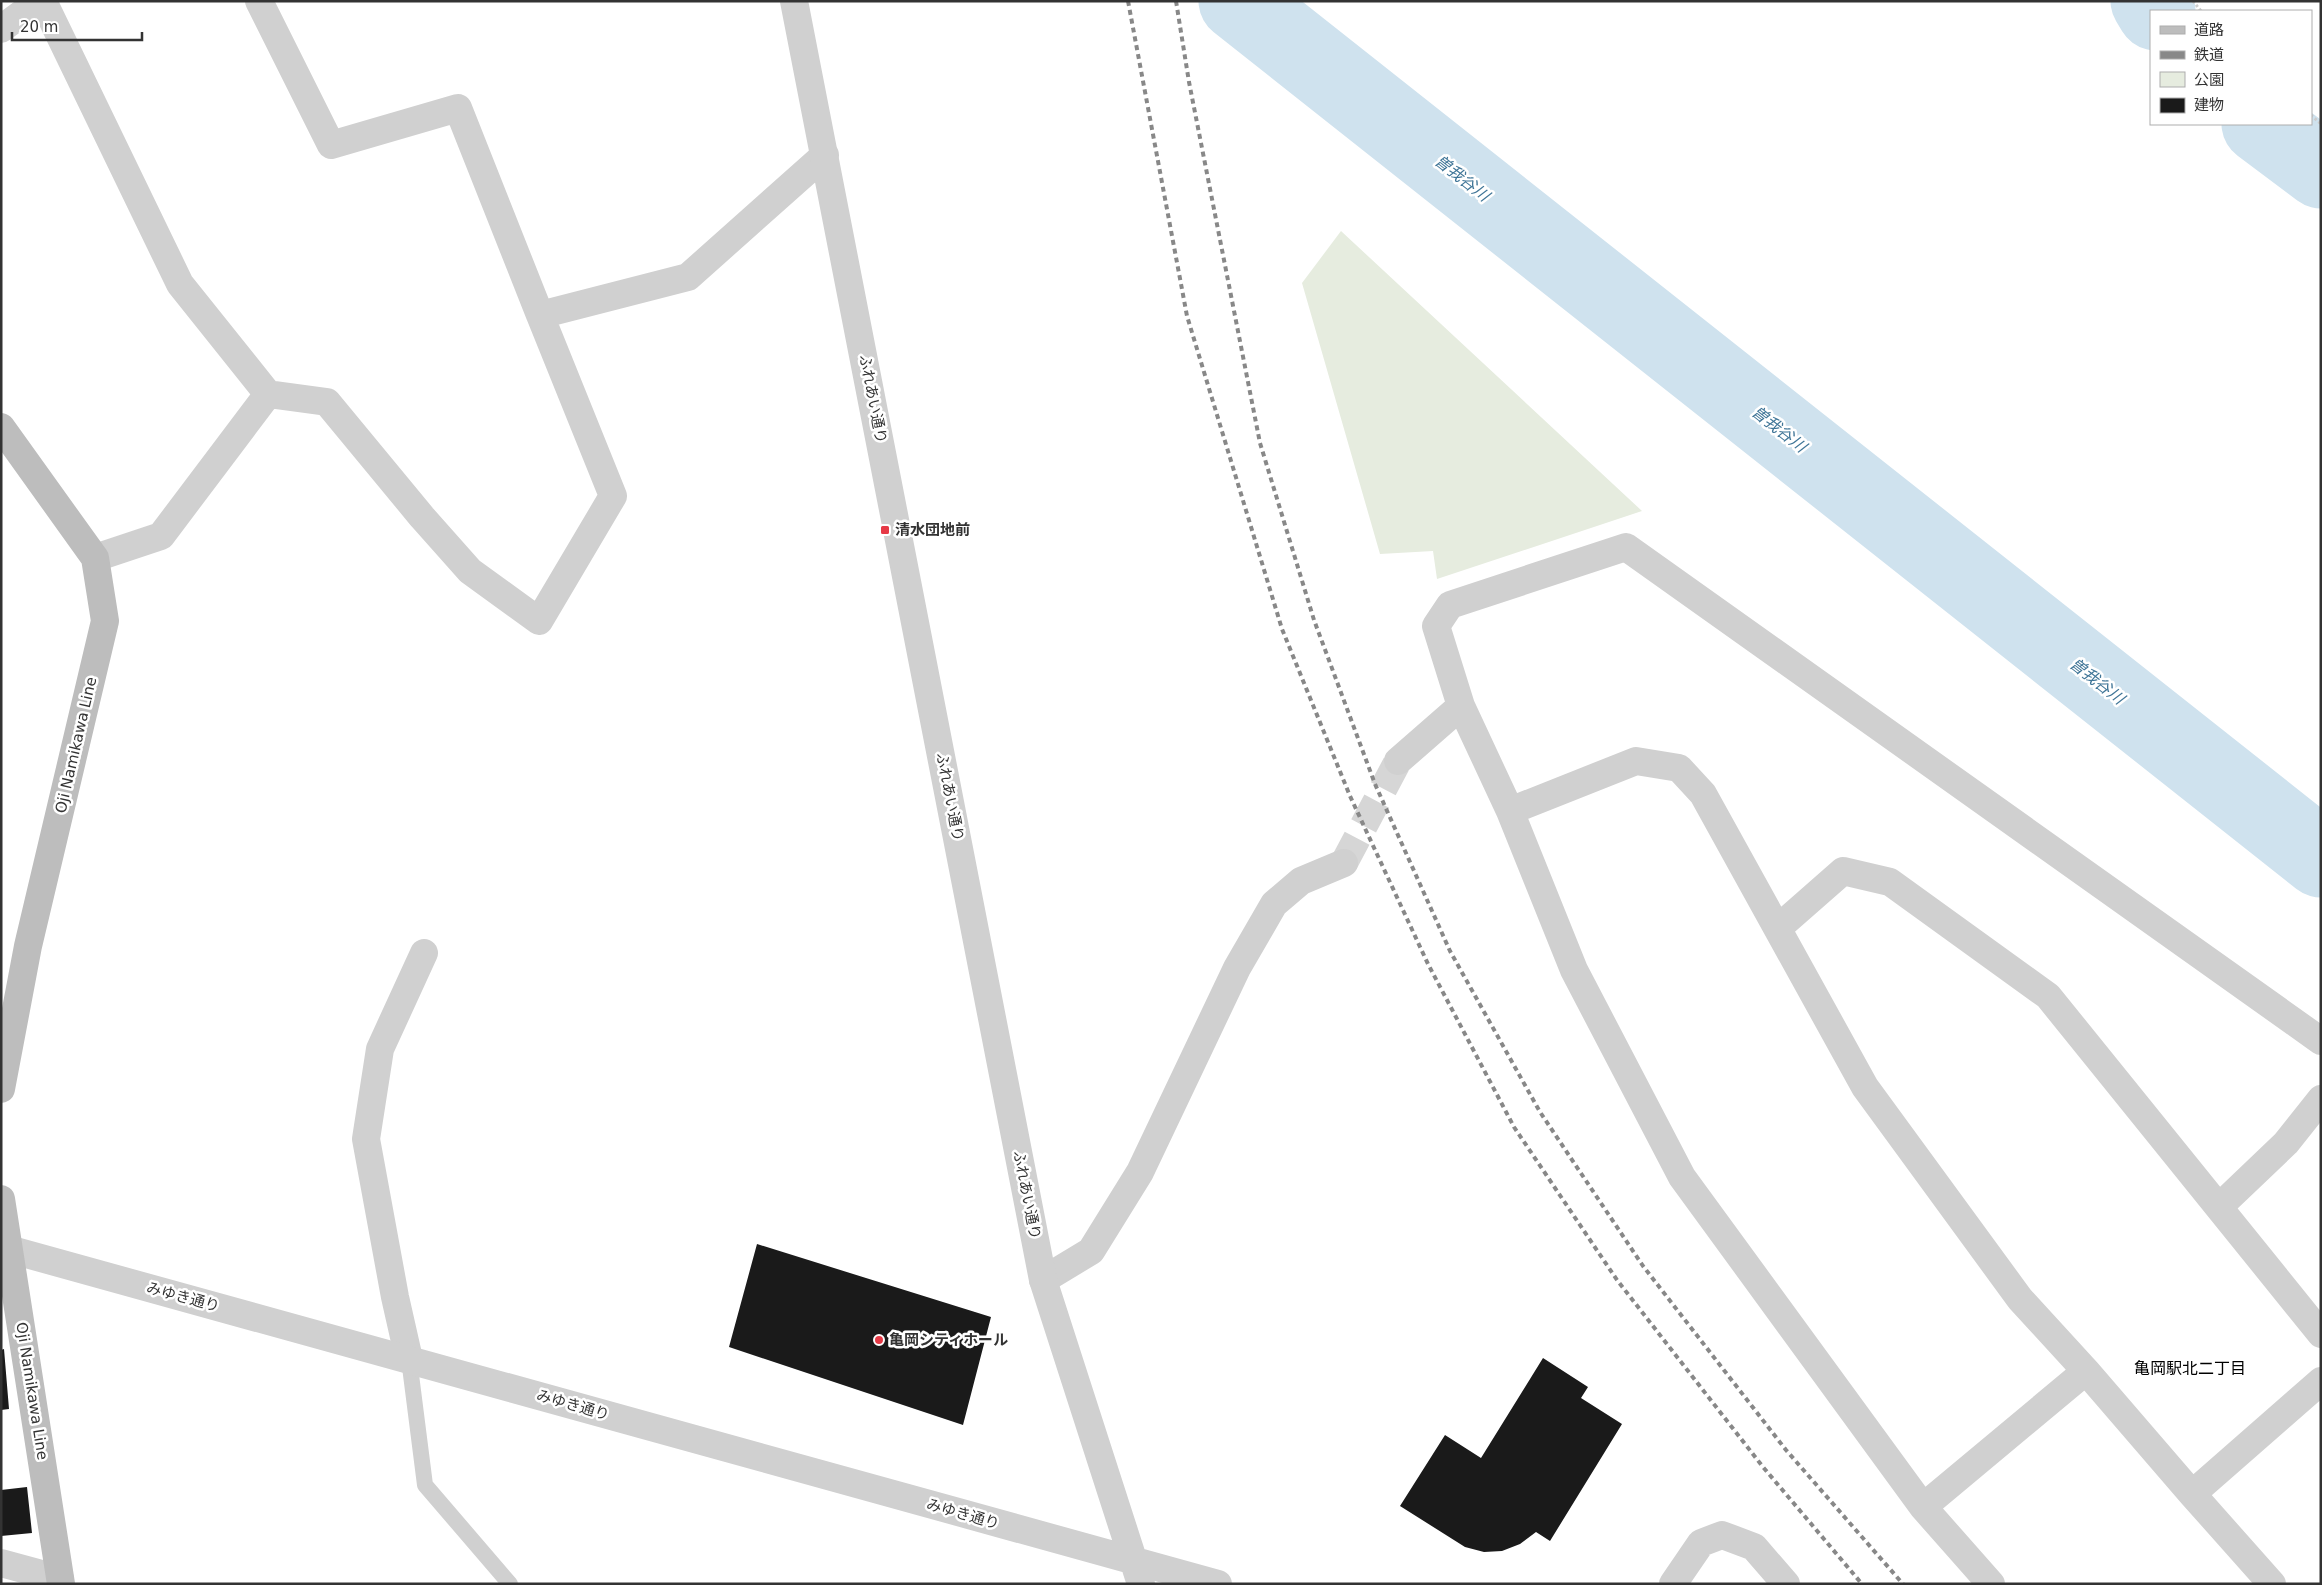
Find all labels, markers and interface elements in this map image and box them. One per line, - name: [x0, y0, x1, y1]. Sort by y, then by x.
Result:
- scale bar: [12, 10, 142, 42]
- legend: [2150, 10, 2312, 125]
- text: 20 m: [20, 18, 58, 36]
- text: 道路: [2194, 21, 2224, 39]
- text: 鉄道: [2194, 46, 2224, 64]
- text: 公園: [2194, 71, 2224, 89]
- text: 建物: [2194, 96, 2224, 114]
- water label: 曽我谷川: [1431, 151, 1495, 206]
- street label: ふれあい通り: [856, 353, 890, 445]
- water label: 曽我谷川: [1748, 402, 1812, 457]
- place label: 清水団地前: [895, 521, 970, 539]
- marker: 清水団地前: [879, 524, 891, 536]
- water label: 曽我谷川: [2066, 654, 2130, 709]
- street label: Oji Namikawa Line: [52, 675, 100, 815]
- street label: ふれあい通り: [933, 751, 967, 843]
- street label: ふれあい通り: [1010, 1149, 1044, 1241]
- street label: みゆき通り: [144, 1279, 222, 1315]
- street label: Oji Namikawa Line: [12, 1321, 52, 1461]
- place label: 亀岡シティホール: [889, 1331, 1008, 1349]
- marker: 亀岡シティホール: [873, 1334, 885, 1346]
- district label: 亀岡駅北二丁目: [2134, 1359, 2246, 1378]
- street label: みゆき通り: [534, 1386, 612, 1424]
- street label: みゆき通り: [924, 1495, 1002, 1533]

